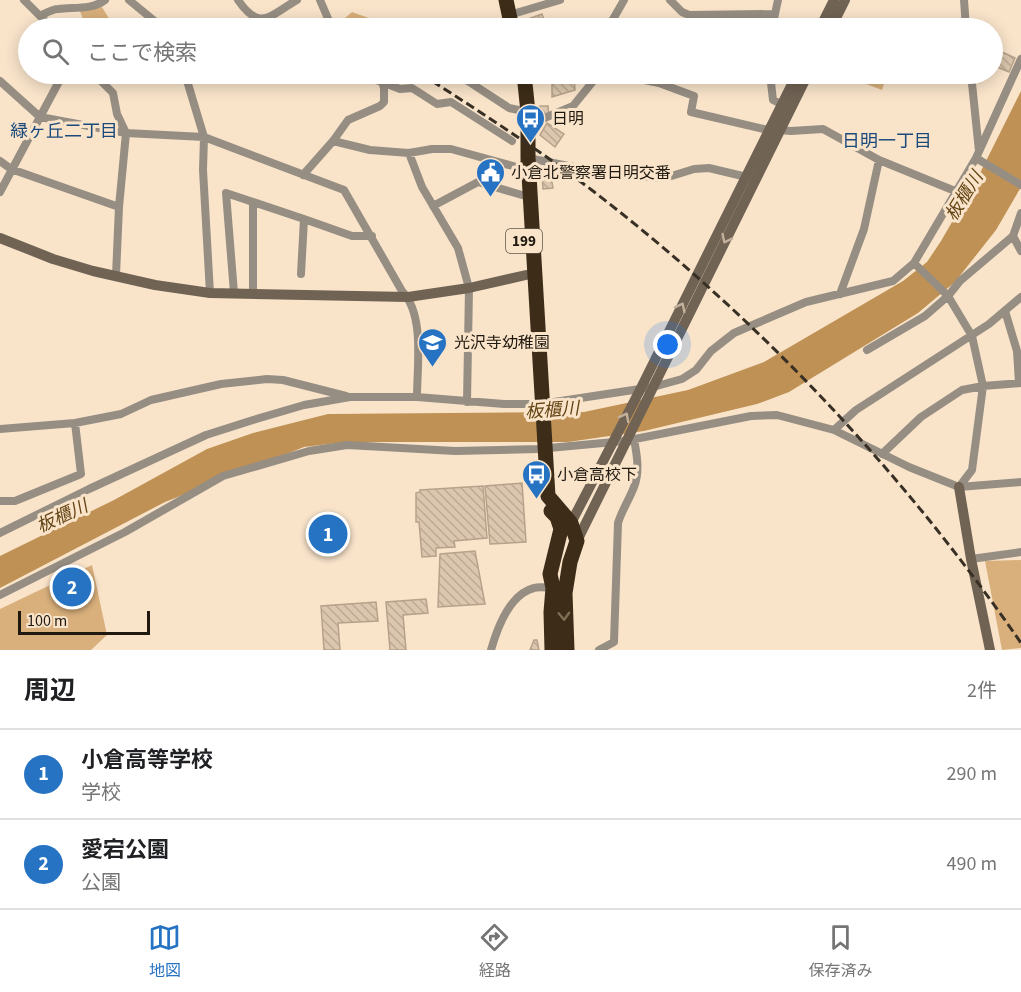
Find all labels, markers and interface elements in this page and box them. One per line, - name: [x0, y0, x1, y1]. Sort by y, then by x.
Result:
- search box: [18, 18, 1003, 84]
- icon: search: [39, 35, 72, 68]
- text: ここで検索: [87, 37, 197, 69]
- bus stop icon: 日明: [515, 102, 547, 144]
- place label: 日明: [552, 108, 584, 130]
- district label: 緑ヶ丘二丁目: [10, 119, 118, 144]
- district label: 日明一丁目: [842, 129, 932, 154]
- public building icon: 小倉北警察署日明交番: [474, 156, 506, 198]
- place label: 小倉北警察署日明交番: [511, 162, 671, 184]
- water label: 板櫃川: [940, 165, 990, 226]
- road number: 199: [506, 229, 542, 253]
- one-way arrow: [722, 232, 733, 243]
- one-way arrow: [674, 302, 685, 313]
- school or university icon: 光沢寺幼稚園: [417, 326, 449, 368]
- your location: [653, 330, 682, 359]
- place label: 光沢寺幼稚園: [454, 332, 550, 354]
- water label: 板櫃川: [524, 396, 582, 425]
- one-way arrow: [618, 413, 629, 424]
- bus stop icon: 小倉高校下: [520, 458, 552, 500]
- place label: 小倉高校下: [557, 464, 637, 486]
- water label: 板櫃川: [32, 493, 94, 539]
- pin: 1: [308, 512, 348, 556]
- pin: 2: [52, 564, 92, 610]
- scale bar: [18, 608, 150, 636]
- text: 100 m: [27, 610, 67, 632]
- one-way arrow: [558, 611, 571, 620]
- text: 周辺: [24, 672, 76, 709]
- text: 2件: [967, 677, 997, 705]
- text: 小倉高等学校: [81, 744, 213, 776]
- text: 1: [38, 760, 49, 788]
- text: 290 m: [947, 760, 997, 788]
- text: 学校: [81, 779, 121, 807]
- text: 愛宕公園: [81, 834, 169, 866]
- text: 2: [38, 850, 49, 878]
- text: 490 m: [947, 850, 997, 878]
- text: 公園: [81, 869, 121, 897]
- tab: 地図: [148, 921, 181, 982]
- tab: 経路: [478, 921, 511, 982]
- tab: 保存済み: [808, 921, 872, 982]

